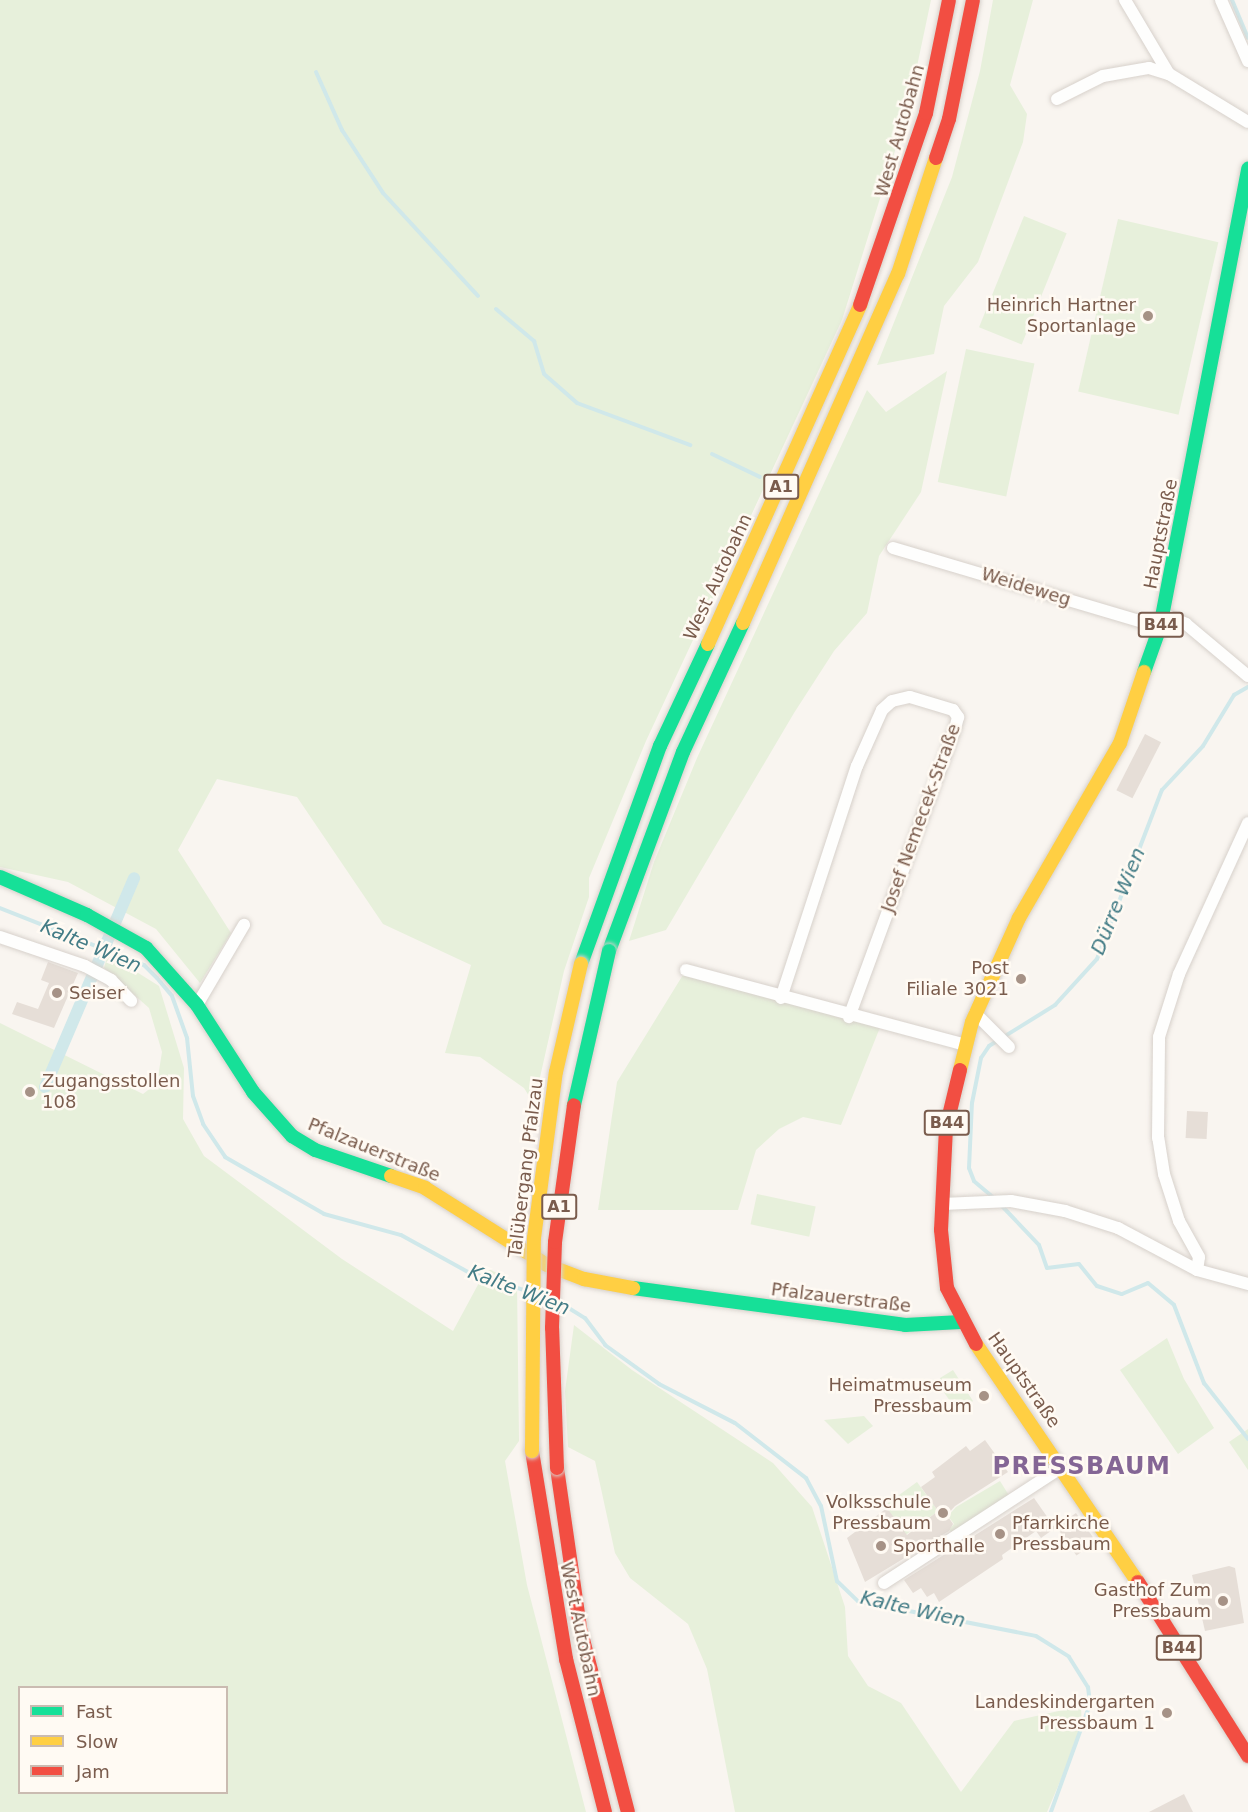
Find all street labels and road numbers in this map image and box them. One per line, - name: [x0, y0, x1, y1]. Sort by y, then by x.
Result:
- street label: West Autobahn: [871, 62, 929, 200]
- road number: A1: [763, 474, 799, 500]
- street label: Hauptstraße: [1140, 477, 1182, 591]
- street label: West Autobahn: [679, 510, 757, 644]
- street label: Weideweg: [979, 563, 1073, 611]
- road number: B44: [1137, 612, 1185, 638]
- street label: Josef Nemecek-Straße: [877, 721, 965, 915]
- street label: Talübergang Pfalzau: [504, 1077, 548, 1259]
- road number: B44: [923, 1110, 971, 1136]
- street label: Pfalzauerstraße: [305, 1114, 443, 1186]
- road number: A1: [541, 1194, 577, 1220]
- street label: Pfalzauerstraße: [770, 1279, 912, 1317]
- street label: Hauptstraße: [983, 1328, 1065, 1432]
- street label: West Autobahn: [555, 1560, 605, 1698]
- road number: B44: [1155, 1635, 1203, 1661]

